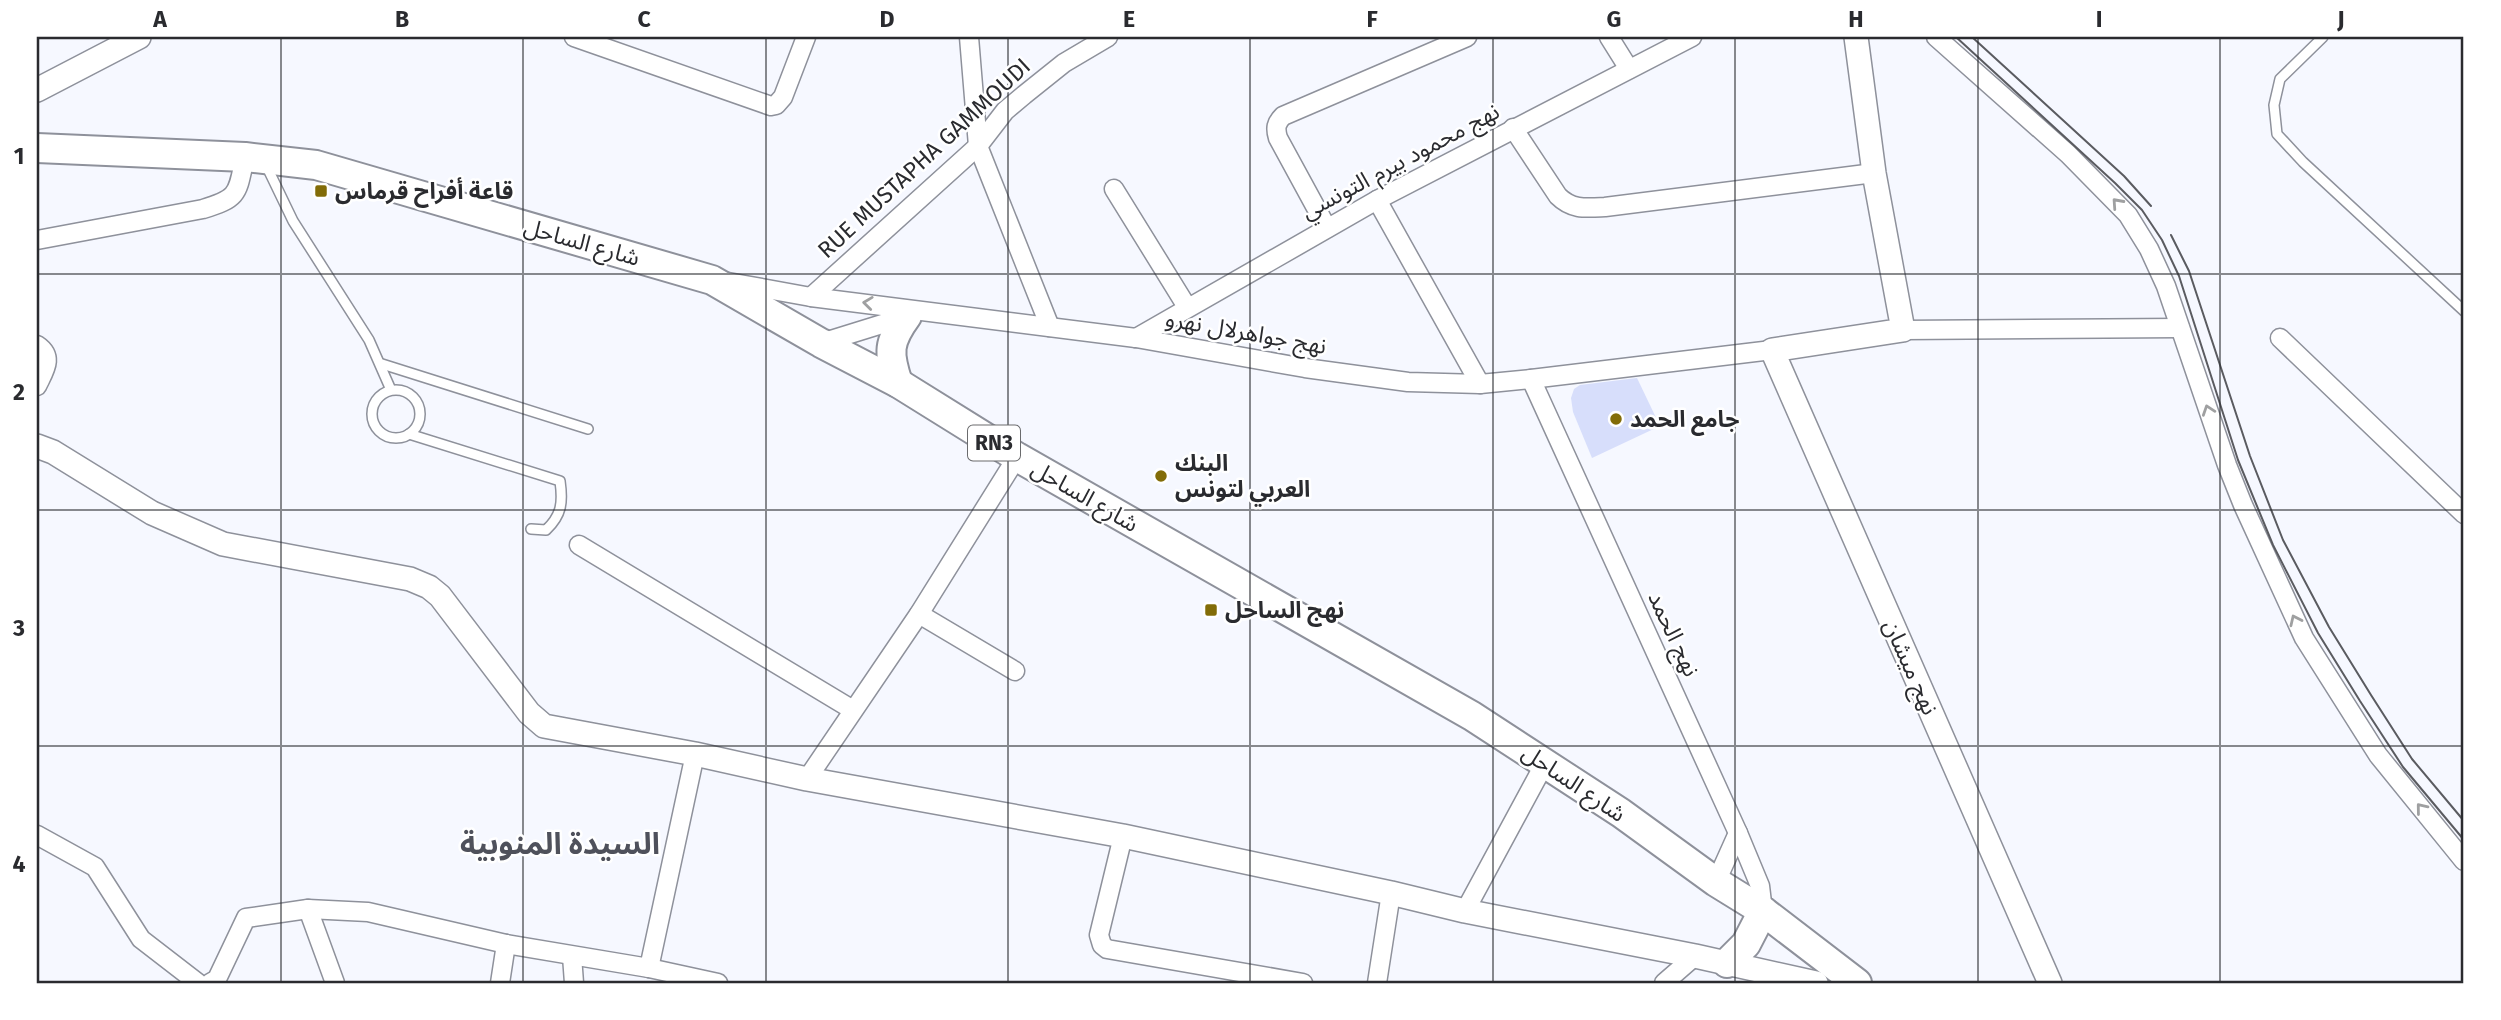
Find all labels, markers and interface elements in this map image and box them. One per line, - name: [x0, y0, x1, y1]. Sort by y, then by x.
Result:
- text: A: [152, 5, 167, 33]
- text: B: [395, 5, 409, 33]
- text: C: [637, 5, 651, 33]
- text: D: [880, 5, 895, 33]
- text: E: [1123, 5, 1135, 33]
- text: F: [1366, 5, 1378, 33]
- text: G: [1607, 5, 1621, 33]
- text: H: [1848, 5, 1864, 33]
- text: I: [2096, 5, 2102, 33]
- text: J: [2336, 5, 2345, 33]
- street label: RUE MUSTAPHA GAMMOUDI: [812, 52, 1036, 264]
- street label: نهج محمود بيرم التونسي: [1296, 97, 1506, 229]
- text: 1: [14, 142, 24, 170]
- place label: قاعة أفراح قرماس: [335, 177, 513, 208]
- marker: قاعة أفراح قرماس: [313, 183, 329, 199]
- one-way arrow: [2113, 198, 2125, 211]
- street label: شارع الساحل: [520, 212, 643, 275]
- one-way arrow: [862, 296, 873, 311]
- street label: نهج جواهرلال نهرو: [1163, 304, 1329, 363]
- text: 2: [13, 378, 25, 406]
- one-way arrow: [2202, 404, 2216, 416]
- place label: جامع الحمد: [1630, 405, 1739, 436]
- marker: جامع الحمد: [1608, 411, 1624, 427]
- road number: RN3: [968, 426, 1020, 460]
- place label: البنك العربي لتونس: [1175, 449, 1310, 507]
- street label: شارع الساحل: [1025, 454, 1144, 540]
- marker: البنك العربي لتونس: [1153, 468, 1169, 484]
- street label: نهج الحمد: [1639, 587, 1706, 682]
- place label: نهج الساحل: [1225, 596, 1344, 627]
- marker: نهج الساحل: [1203, 602, 1219, 618]
- text: 3: [12, 614, 25, 642]
- one-way arrow: [2289, 614, 2303, 627]
- street label: نهج ميشان: [1875, 615, 1944, 720]
- street label: شارع الساحل: [1515, 738, 1631, 830]
- one-way arrow: [2417, 804, 2430, 816]
- district label: السيدة المنوبية: [460, 826, 660, 862]
- text: 4: [13, 850, 26, 878]

